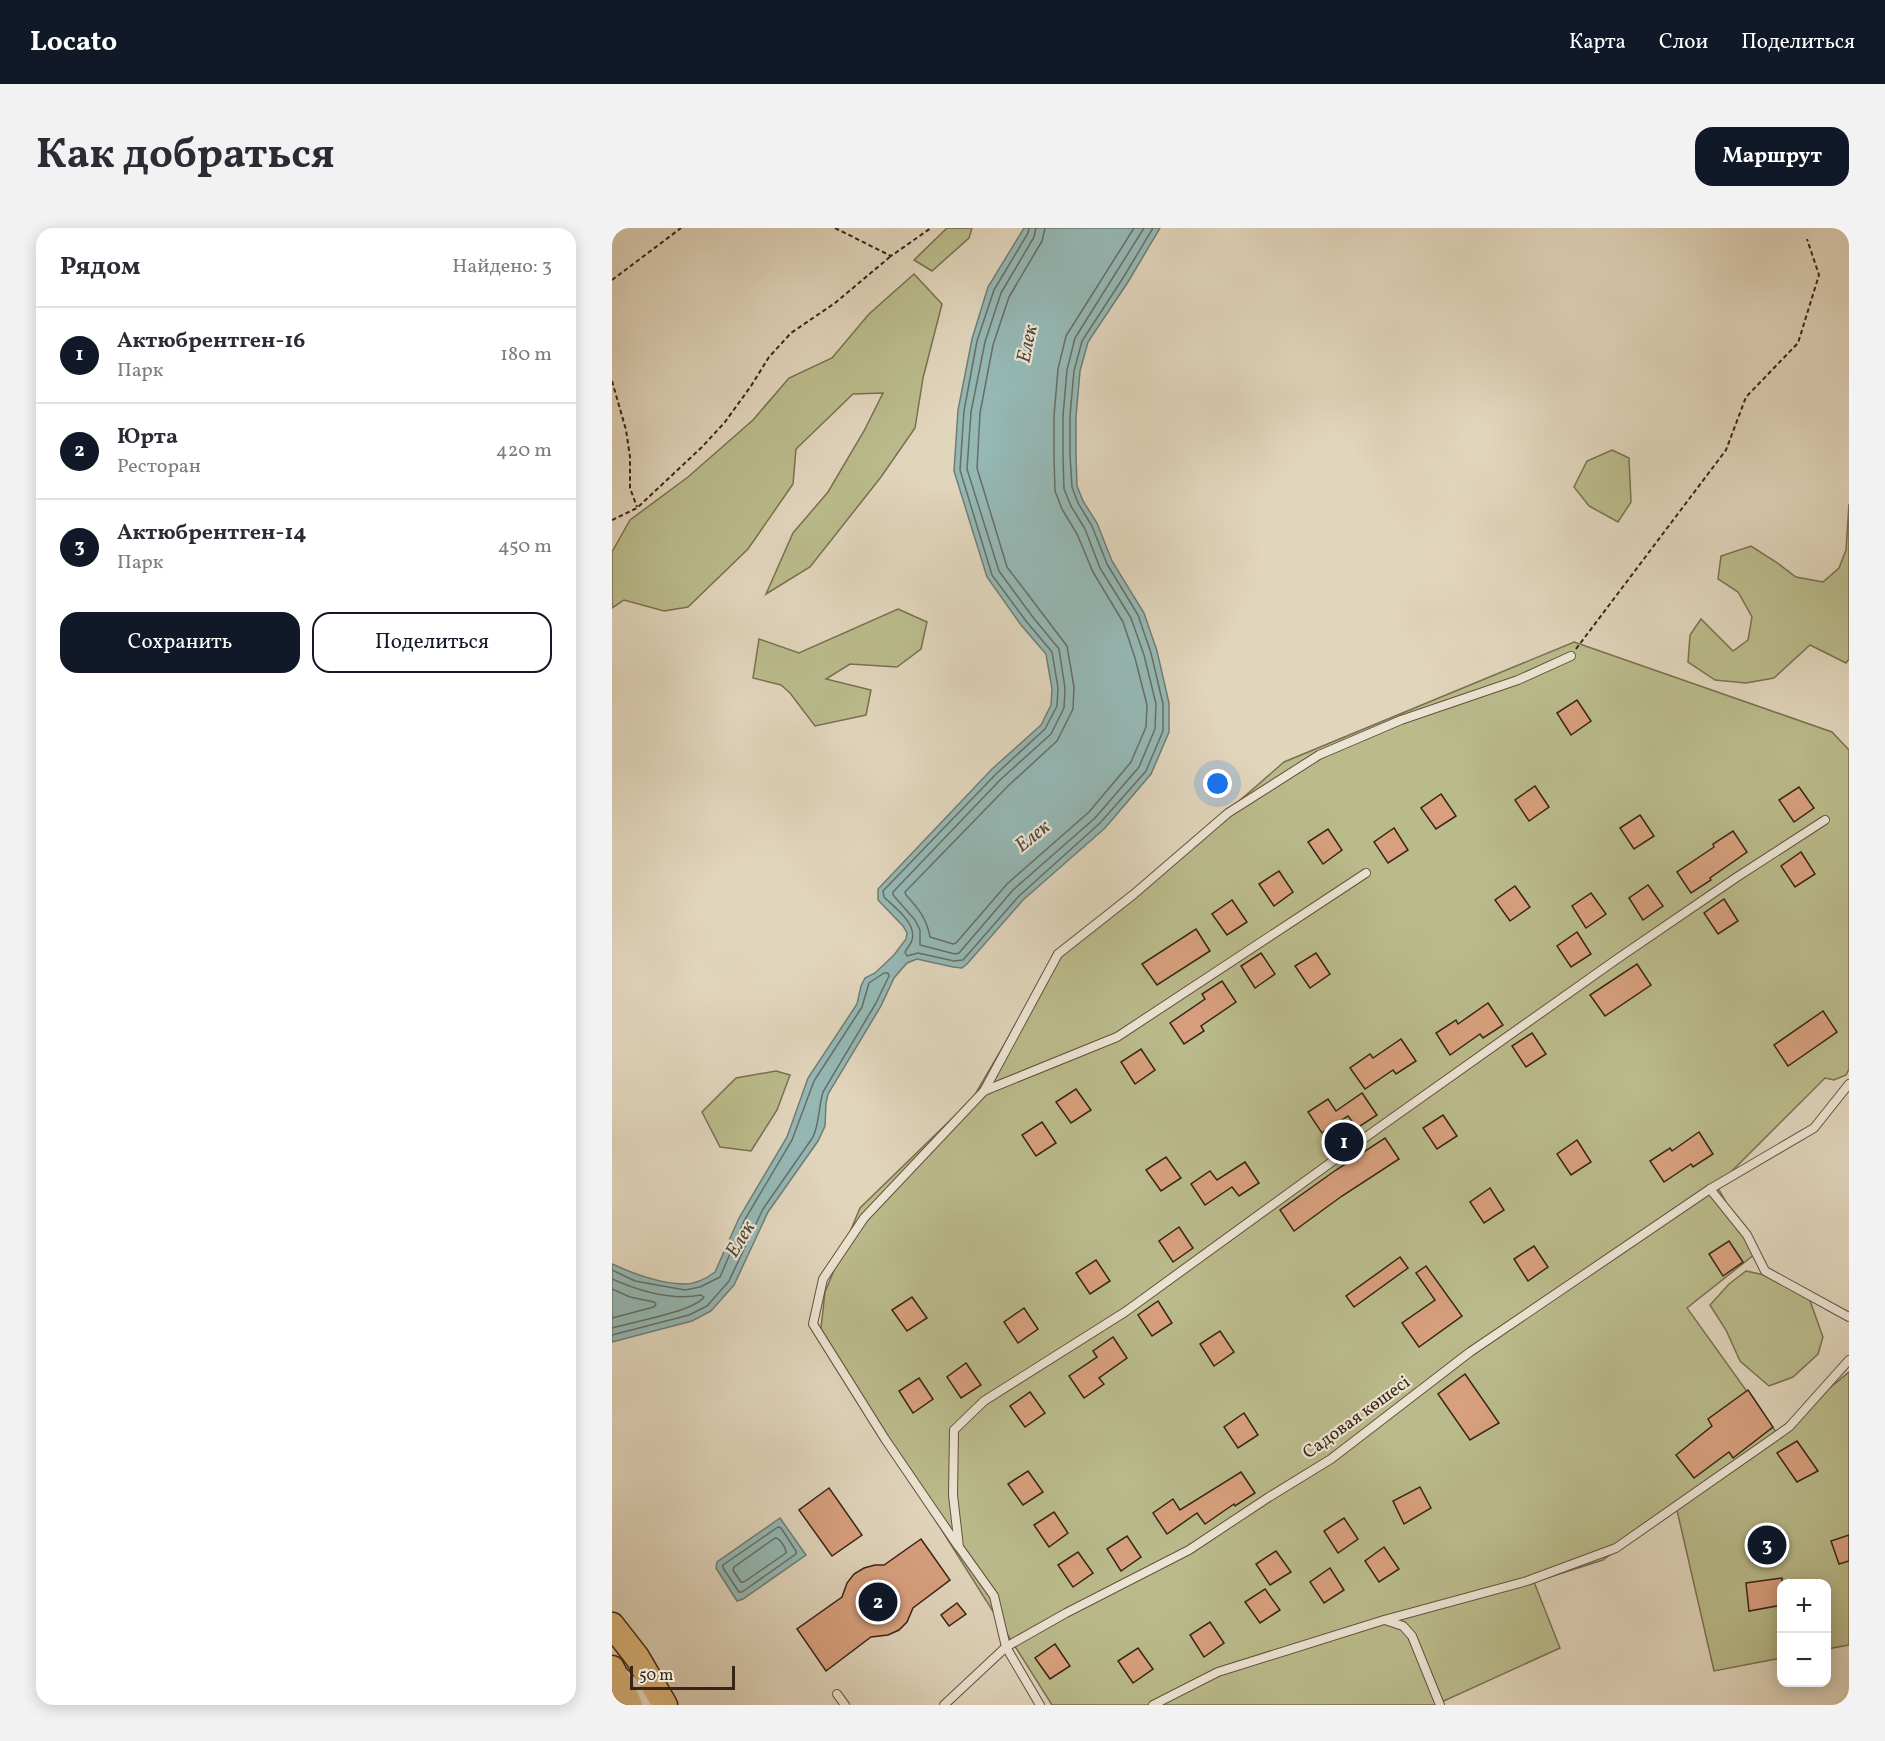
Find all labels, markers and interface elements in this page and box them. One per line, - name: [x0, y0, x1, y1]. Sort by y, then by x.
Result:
- text: Locato: [30, 23, 117, 62]
- text: Карта: [1569, 28, 1626, 57]
- text: Слои: [1659, 28, 1708, 57]
- text: Поделиться: [1741, 28, 1855, 57]
- text: Как добраться: [36, 127, 335, 186]
- button: Маршрут: [1695, 127, 1849, 186]
- text: Рядом: [60, 249, 140, 285]
- text: Найдено: 3: [452, 253, 552, 281]
- water label: Елек: [1010, 322, 1046, 366]
- text: Актюбрентген-16: [117, 326, 305, 357]
- text: 1: [75, 341, 84, 369]
- text: 180 m: [500, 341, 552, 369]
- text: Парк: [117, 357, 163, 385]
- text: Юрта: [117, 422, 178, 453]
- text: 2: [74, 437, 85, 465]
- text: 420 m: [496, 437, 552, 465]
- text: Ресторан: [117, 453, 201, 481]
- text: Актюбрентген-14: [117, 518, 307, 549]
- text: 3: [74, 533, 85, 561]
- text: 450 m: [498, 533, 552, 561]
- text: Парк: [117, 549, 163, 577]
- button: Сохранить: [60, 612, 300, 673]
- button: Поделиться: [312, 612, 552, 673]
- your location: [1203, 769, 1232, 798]
- water label: Елек: [1009, 814, 1057, 860]
- pin: 1: [1324, 1120, 1364, 1164]
- water label: Елек: [719, 1216, 763, 1264]
- street label: Садовая көшесі: [1298, 1370, 1416, 1466]
- pin: 3: [1748, 1522, 1786, 1568]
- map controls: [1777, 1579, 1831, 1687]
- button: +: [1777, 1579, 1831, 1633]
- pin: 2: [858, 1580, 898, 1624]
- button: −: [1777, 1633, 1831, 1687]
- scale bar: [630, 1663, 735, 1690]
- text: 50 m: [639, 1665, 673, 1687]

